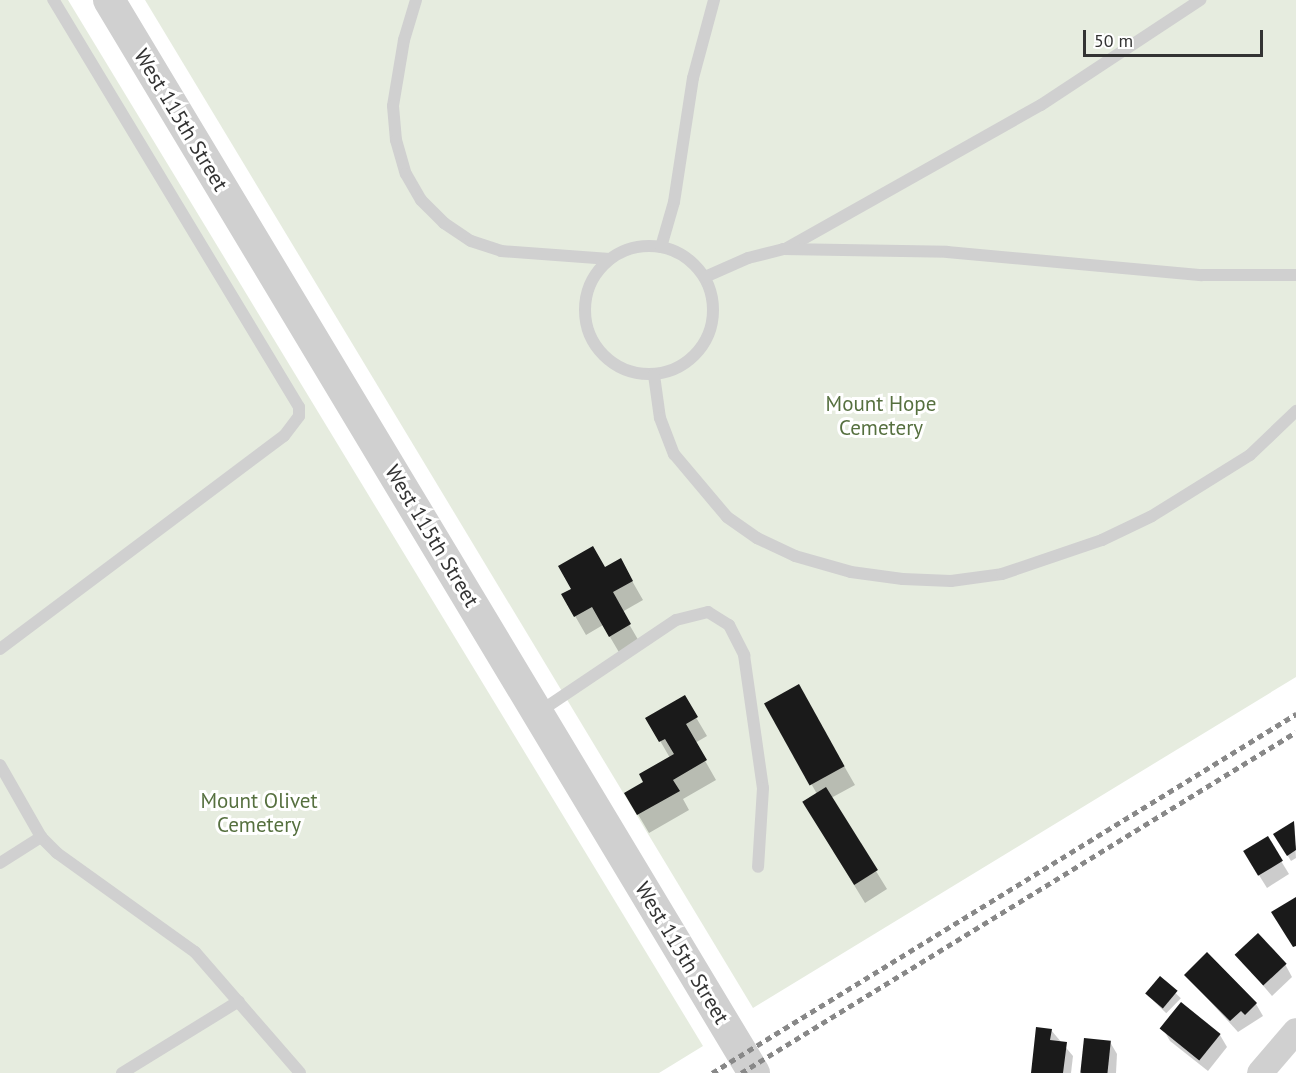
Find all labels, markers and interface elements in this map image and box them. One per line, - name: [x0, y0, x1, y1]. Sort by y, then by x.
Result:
- scale bar: [1086, 18, 1266, 56]
- text: 50 m: [1094, 29, 1133, 52]
- street label: West 115th Street: [129, 45, 233, 195]
- park label: Mount Hope Cemetery: [826, 391, 936, 441]
- street label: West 115th Street: [380, 461, 484, 611]
- park label: Mount Olivet Cemetery: [200, 788, 318, 838]
- street label: West 115th Street: [630, 878, 734, 1028]

